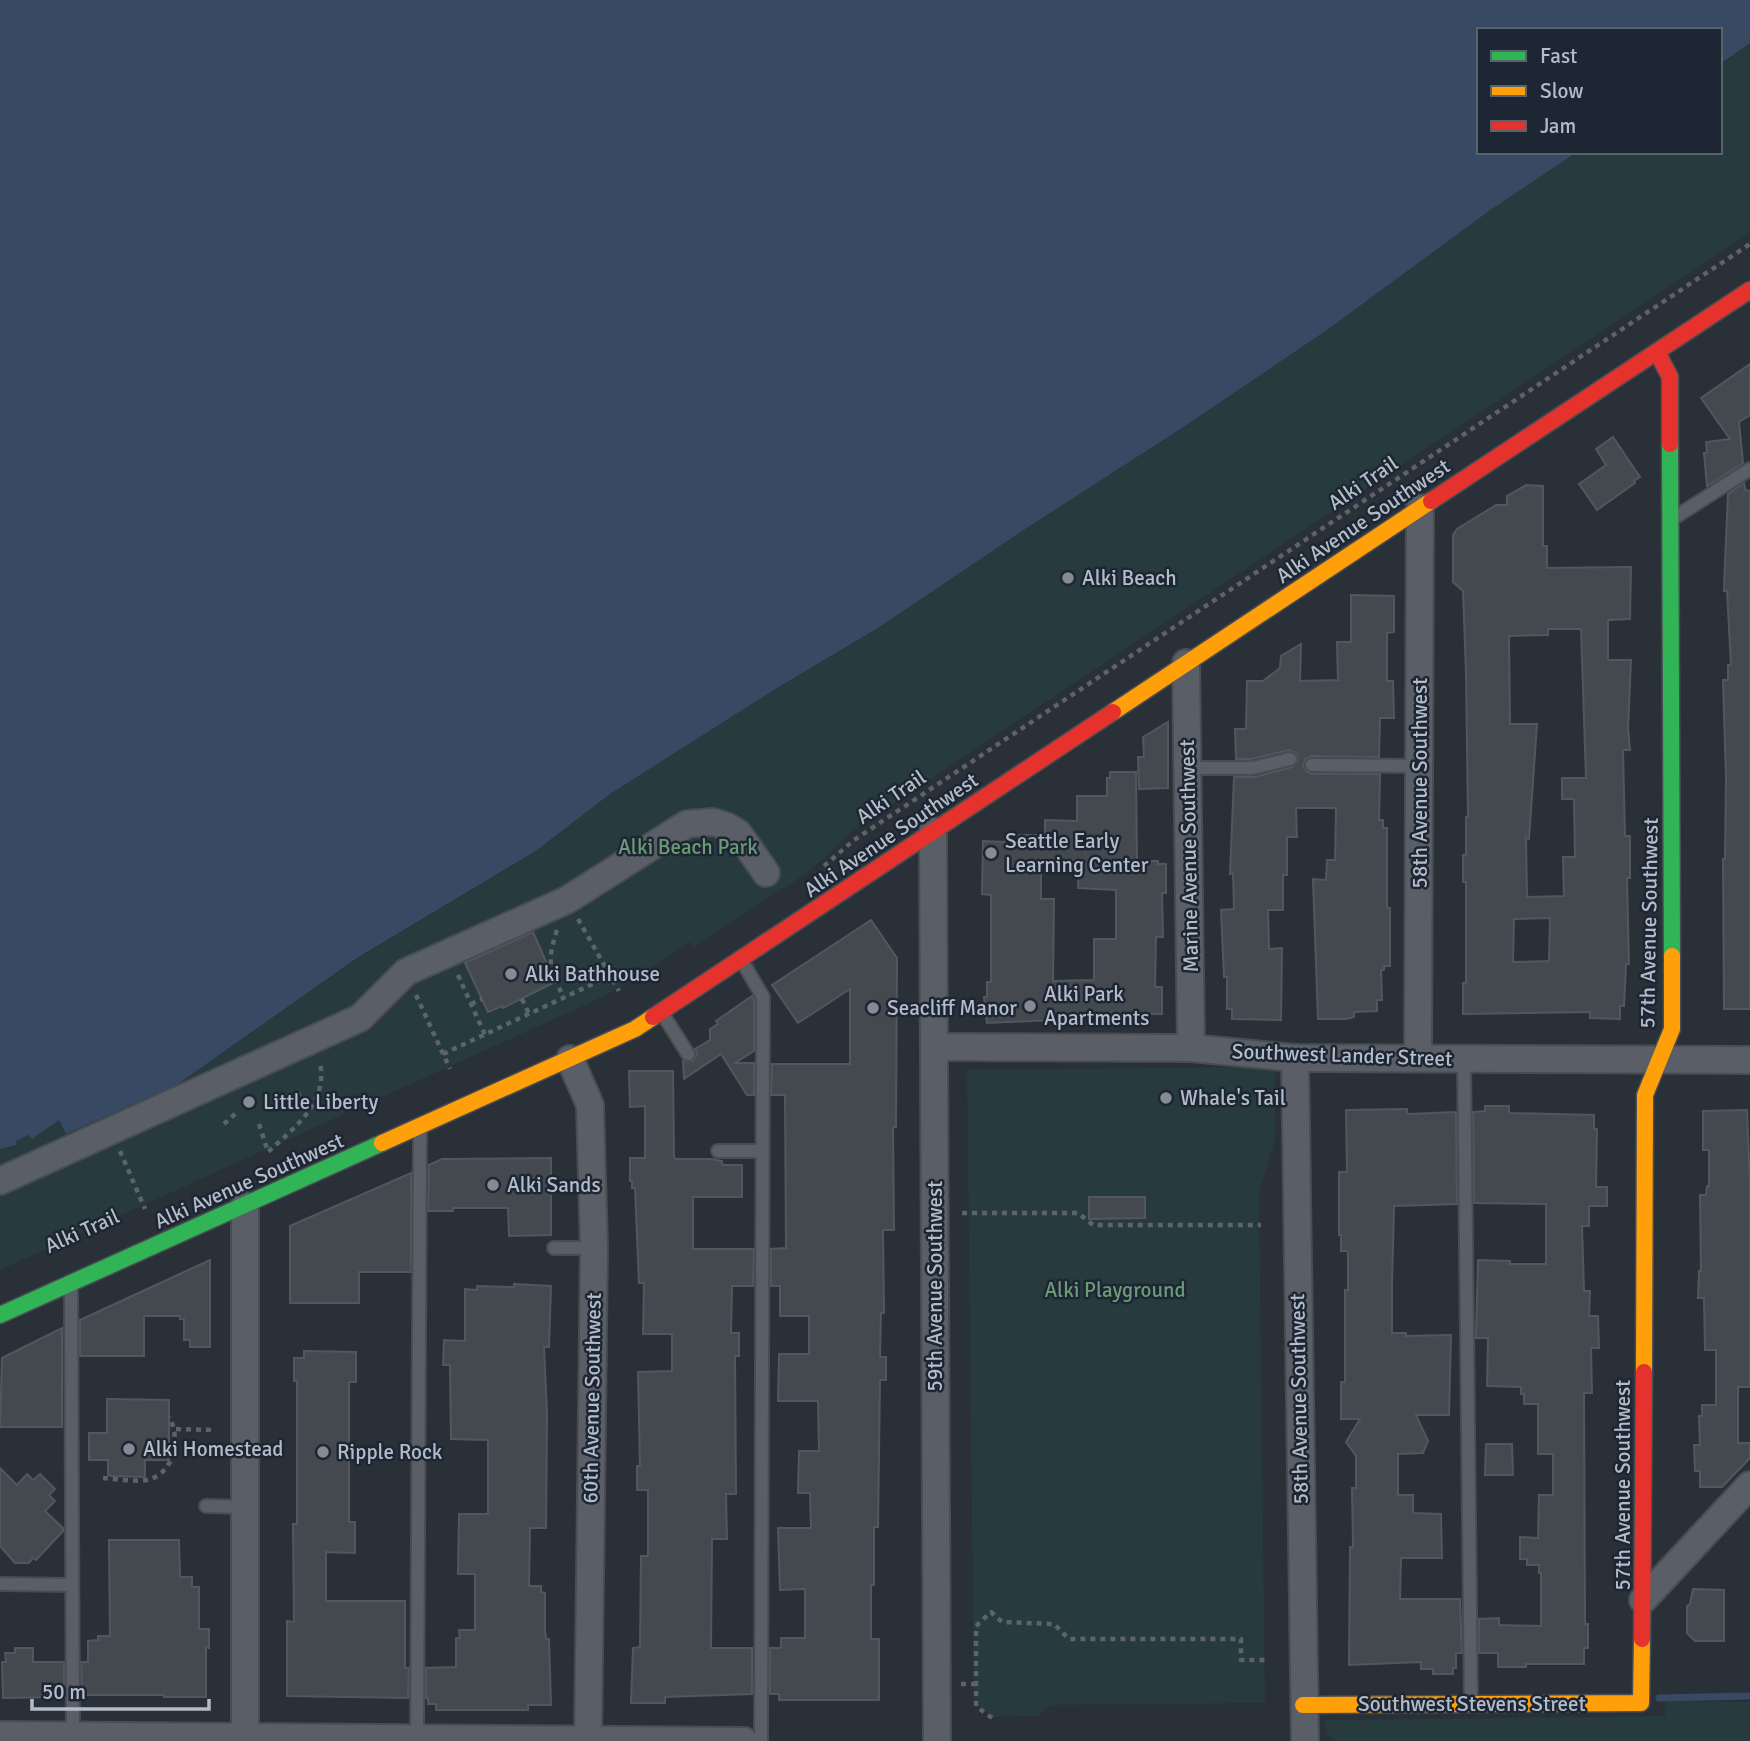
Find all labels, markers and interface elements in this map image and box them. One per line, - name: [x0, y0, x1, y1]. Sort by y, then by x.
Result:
- legend: [1477, 28, 1722, 154]
- text: Fast: [1540, 43, 1577, 69]
- text: Slow: [1540, 78, 1584, 104]
- text: Jam: [1540, 113, 1576, 139]
- street label: Alki Trail: [1323, 450, 1403, 516]
- street label: Alki Avenue Southwest: [1271, 453, 1455, 589]
- place label: Alki Beach: [1082, 565, 1177, 591]
- marker: Alki Beach: [1060, 570, 1076, 586]
- street label: 58th Avenue Southwest: [1407, 678, 1433, 888]
- street label: Marine Avenue Southwest: [1174, 739, 1204, 973]
- street label: Alki Trail: [851, 764, 931, 830]
- street label: Alki Avenue Southwest: [799, 767, 983, 903]
- street label: 57th Avenue Southwest: [1634, 817, 1664, 1029]
- place label: Seattle Early Learning Center: [1005, 828, 1149, 878]
- park label: Alki Beach Park: [618, 834, 758, 860]
- marker: Seattle Early Learning Center: [983, 845, 999, 861]
- place label: Alki Bathhouse: [525, 961, 660, 987]
- marker: Alki Bathhouse: [503, 966, 519, 982]
- place label: Alki Park Apartments: [1044, 981, 1149, 1031]
- place label: Seacliff Manor: [887, 995, 1017, 1021]
- marker: Alki Park Apartments: [1022, 998, 1038, 1014]
- marker: Seacliff Manor: [865, 1000, 881, 1016]
- street label: Southwest Lander Street: [1231, 1038, 1453, 1072]
- place label: Whale's Tail: [1180, 1085, 1286, 1111]
- place label: Little Liberty: [263, 1089, 378, 1115]
- marker: Whale's Tail: [1158, 1090, 1174, 1106]
- marker: Little Liberty: [241, 1094, 257, 1110]
- street label: Alki Avenue Southwest: [150, 1128, 348, 1234]
- place label: Alki Sands: [507, 1172, 601, 1198]
- marker: Alki Sands: [485, 1177, 501, 1193]
- street label: 59th Avenue Southwest: [922, 1181, 948, 1391]
- street label: Alki Trail: [41, 1203, 123, 1259]
- park label: Alki Playground: [1044, 1277, 1186, 1303]
- street label: 60th Avenue Southwest: [577, 1292, 607, 1504]
- street label: 58th Avenue Southwest: [1284, 1293, 1314, 1505]
- street label: 57th Avenue Southwest: [1610, 1380, 1636, 1590]
- place label: Alki Homestead: [143, 1436, 283, 1462]
- place label: Ripple Rock: [337, 1439, 443, 1465]
- marker: Alki Homestead: [121, 1441, 137, 1457]
- marker: Ripple Rock: [315, 1444, 331, 1460]
- scale bar: [32, 1668, 208, 1712]
- text: 50 m: [42, 1679, 86, 1705]
- street label: Southwest Stevens Street: [1358, 1691, 1586, 1717]

